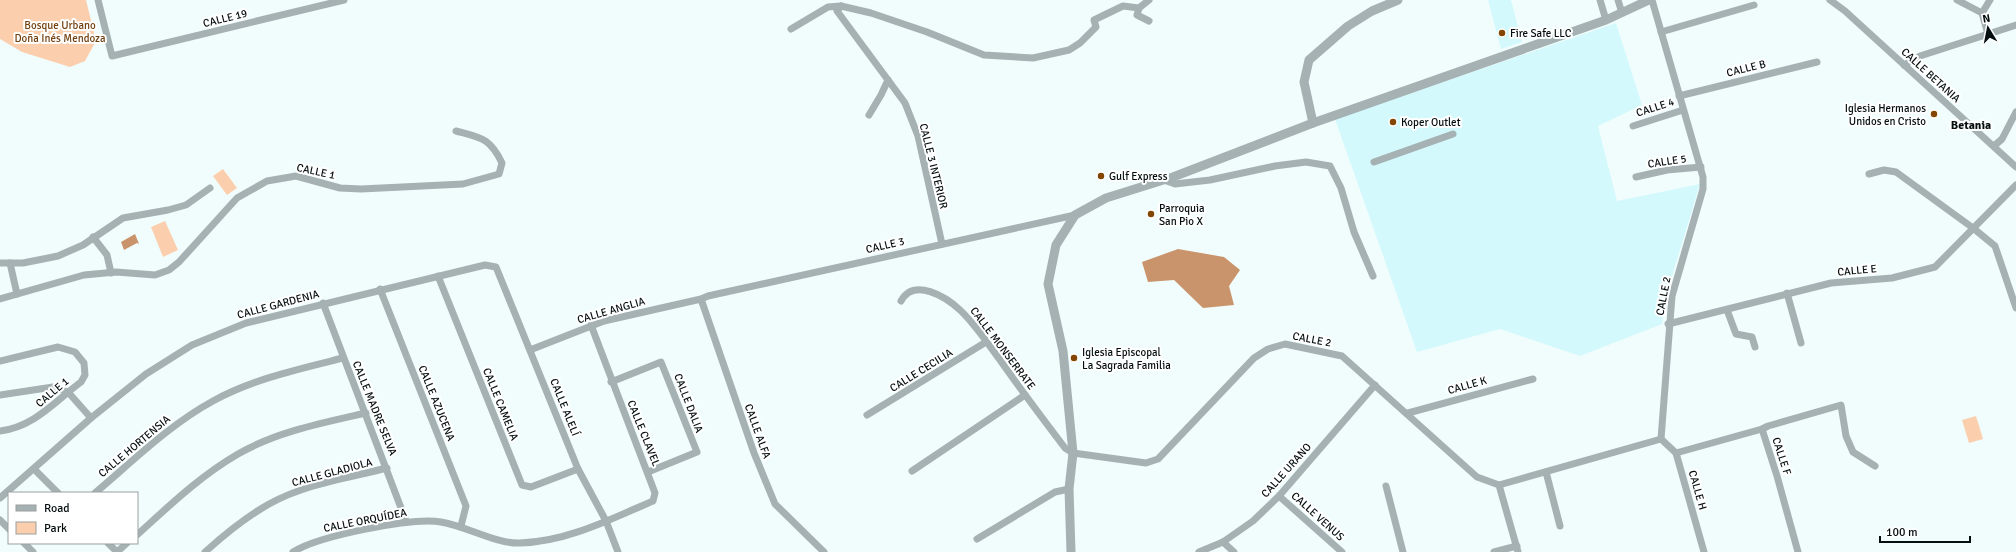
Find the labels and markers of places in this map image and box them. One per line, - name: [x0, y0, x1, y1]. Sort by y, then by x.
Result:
- place label: Fire Safe LLC: [1510, 27, 1572, 40]
- marker: Fire Safe LLC: [1497, 28, 1507, 38]
- place label: Iglesia Hermanos Unidos en Cristo: [1845, 102, 1926, 128]
- marker: Iglesia Hermanos Unidos en Cristo: [1929, 109, 1939, 119]
- place label: Koper Outlet: [1401, 116, 1461, 129]
- marker: Koper Outlet: [1388, 117, 1398, 127]
- place label: Gulf Express: [1109, 170, 1168, 183]
- marker: Gulf Express: [1096, 171, 1106, 181]
- place label: Parroquia San Pio X: [1159, 202, 1205, 228]
- marker: Parroquia San Pio X: [1146, 209, 1156, 219]
- place label: Iglesia Episcopal La Sagrada Familia: [1082, 346, 1171, 372]
- marker: Iglesia Episcopal La Sagrada Familia: [1069, 353, 1079, 363]

